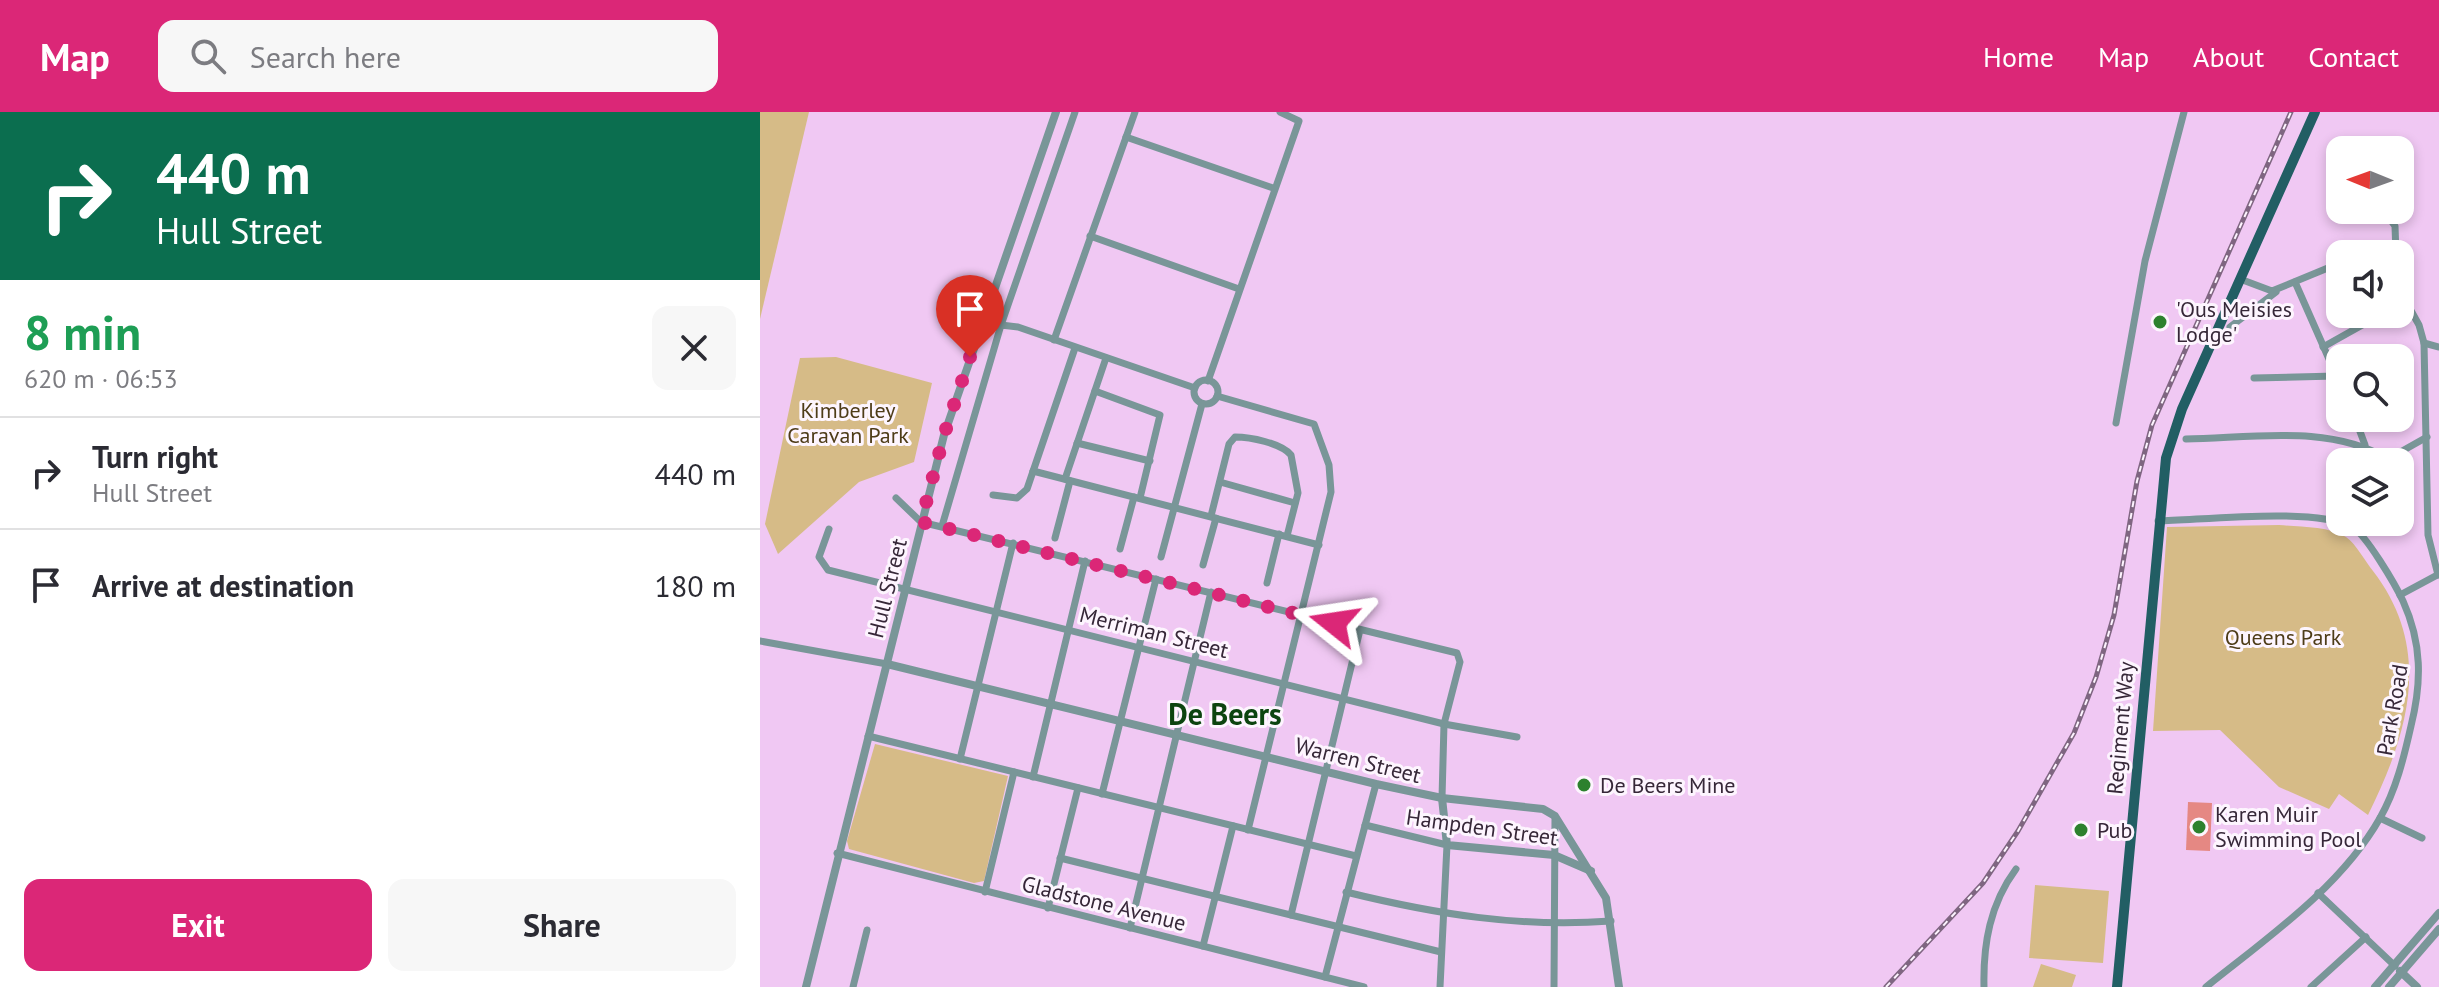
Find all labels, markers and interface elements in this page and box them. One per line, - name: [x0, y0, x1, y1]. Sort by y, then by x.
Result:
- search box: [158, 20, 718, 92]
- text: Map: [40, 32, 110, 81]
- icon: search: [186, 34, 230, 78]
- text: Search here: [250, 37, 401, 76]
- text: Home: [1983, 38, 2054, 75]
- text: Map: [2098, 38, 2149, 75]
- text: About: [2193, 38, 2264, 75]
- text: Contact: [2308, 38, 2399, 75]
- north arrow: [2326, 136, 2414, 224]
- map controls: [2326, 136, 2414, 536]
- text: 440 m: [156, 137, 311, 209]
- icon: right: [24, 144, 128, 248]
- text: Hull Street: [156, 207, 322, 254]
- button: sound: [2326, 240, 2414, 328]
- pin: [936, 275, 1004, 357]
- icon: arrive: [948, 287, 992, 331]
- place label: 'Ous Meisies Lodge': [2176, 295, 2292, 348]
- text: 8 min: [24, 301, 141, 363]
- button: close: [652, 306, 736, 390]
- marker: 'Ous Meisies Lodge': [2151, 313, 2169, 331]
- button: search: [2326, 344, 2414, 432]
- text: 620 m · 06:53: [24, 362, 178, 395]
- park label: Kimberley Caravan Park: [787, 396, 909, 449]
- text: Turn right: [92, 437, 218, 476]
- button: layers: [2326, 448, 2414, 536]
- icon: right: [24, 451, 68, 495]
- text: 440 m: [655, 454, 736, 493]
- text: Hull Street: [92, 476, 212, 509]
- street label: Hull Street: [861, 535, 913, 641]
- icon: arrive: [24, 563, 68, 607]
- text: Arrive at destination: [92, 566, 354, 605]
- text: 180 m: [655, 566, 736, 605]
- position arrow: [1292, 581, 1376, 665]
- street label: Merriman Street: [1077, 600, 1232, 664]
- park label: Queens Park: [2225, 623, 2342, 651]
- street label: Regiment Way: [2100, 660, 2140, 796]
- street label: Park Road: [2370, 662, 2414, 758]
- district label: De Beers: [1168, 694, 1282, 733]
- street label: Warren Street: [1292, 731, 1424, 789]
- place label: De Beers Mine: [1600, 771, 1736, 799]
- marker: De Beers Mine: [1575, 776, 1593, 794]
- place label: Karen Muir Swimming Pool: [2215, 800, 2362, 853]
- street label: Hampden Street: [1405, 803, 1560, 852]
- place label: Pub: [2097, 816, 2132, 844]
- marker: Karen Muir Swimming Pool: [2190, 818, 2208, 836]
- marker: Pub: [2072, 821, 2090, 839]
- street label: Gladstone Avenue: [1019, 869, 1189, 937]
- button: Exit: [24, 879, 372, 971]
- button: Share: [388, 879, 736, 971]

